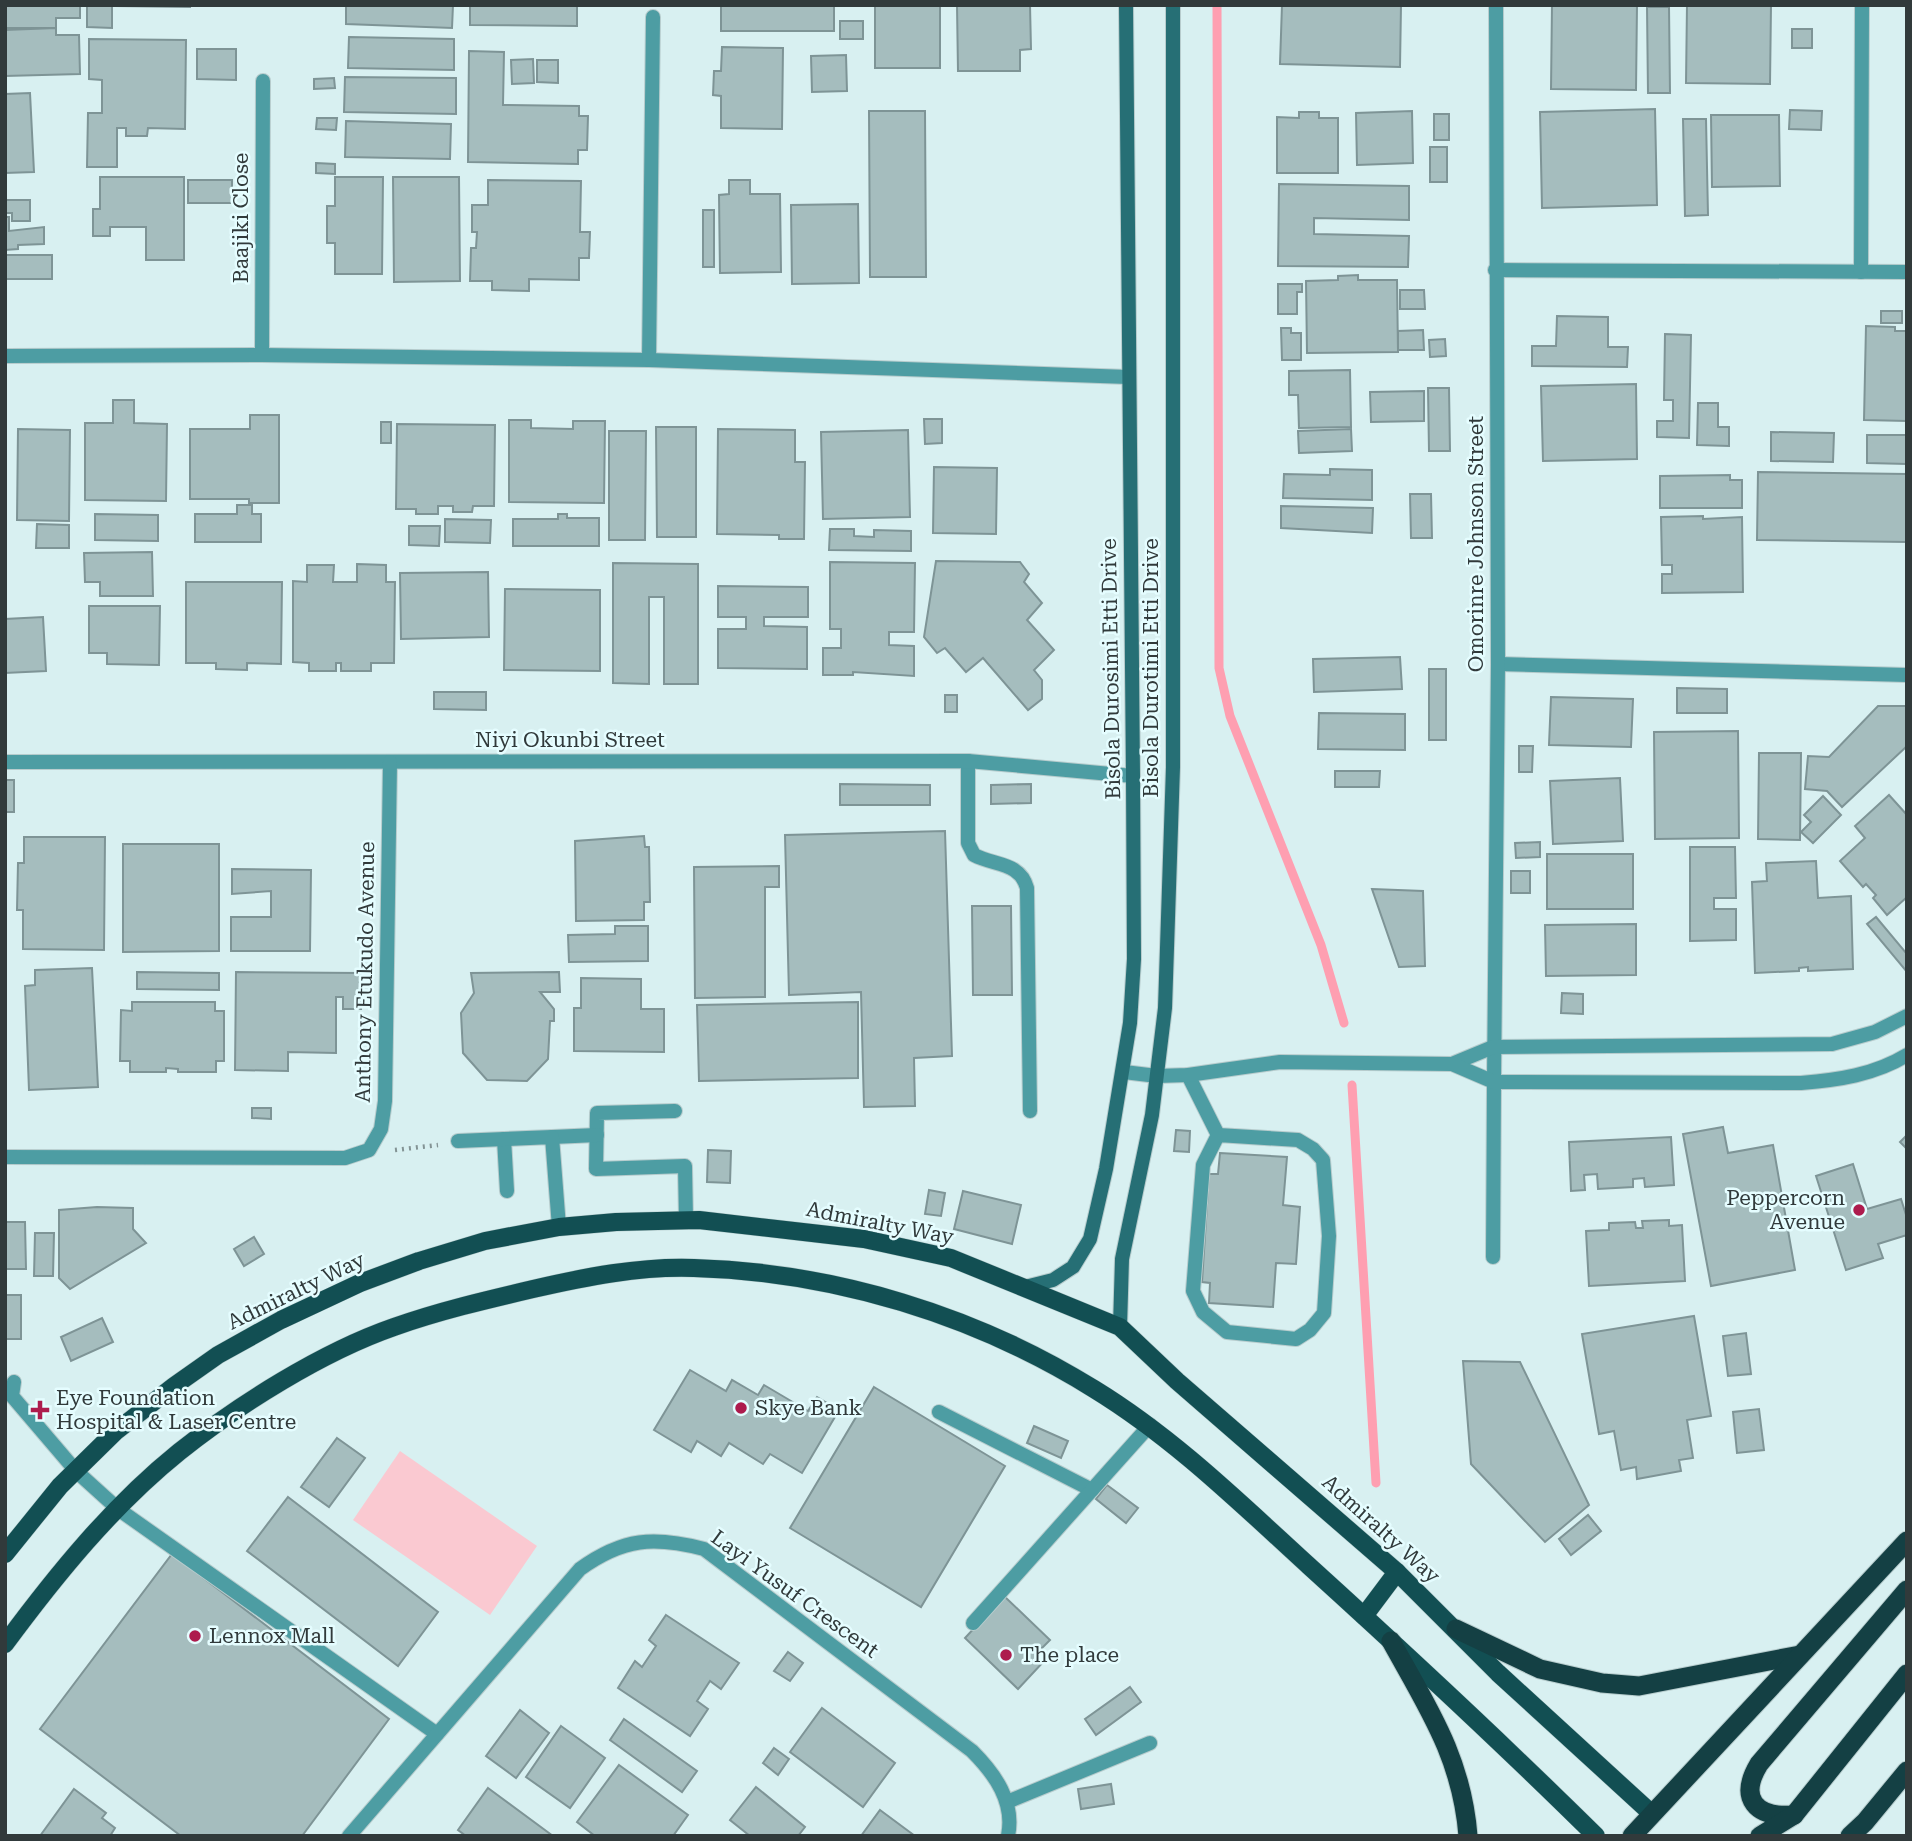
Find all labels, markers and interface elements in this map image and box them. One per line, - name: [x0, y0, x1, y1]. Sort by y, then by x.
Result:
- street label: Baajiki Close: [229, 153, 253, 283]
- street label: Omorinre Johnson Street: [1464, 416, 1488, 672]
- street label: Bisola Durosimi Etti Drive: [1097, 538, 1125, 800]
- street label: Bisola Durotimi Etti Drive: [1139, 538, 1163, 798]
- street label: Niyi Okunbi Street: [475, 728, 665, 752]
- street label: Anthony Etukudo Avenue: [351, 841, 379, 1103]
- place label: Peppercorn Avenue: [1726, 1186, 1845, 1234]
- street label: Admiralty Way: [804, 1197, 956, 1249]
- marker: Peppercorn Avenue: [1851, 1202, 1867, 1218]
- street label: Admiralty Way: [223, 1247, 369, 1335]
- place label: Eye Foundation Hospital & Laser Centre: [56, 1386, 296, 1434]
- place label: Skye Bank: [755, 1396, 862, 1420]
- marker: Eye Foundation Hospital & Laser Centre: [30, 1400, 50, 1420]
- marker: Skye Bank: [733, 1400, 749, 1416]
- street label: Admiralty Way: [1317, 1470, 1445, 1588]
- street label: Layi Yusuf Crescent: [707, 1525, 883, 1663]
- place label: Lennox Mall: [209, 1624, 335, 1648]
- marker: Lennox Mall: [187, 1628, 203, 1644]
- place label: The place: [1020, 1643, 1119, 1667]
- marker: The place: [998, 1647, 1014, 1663]

